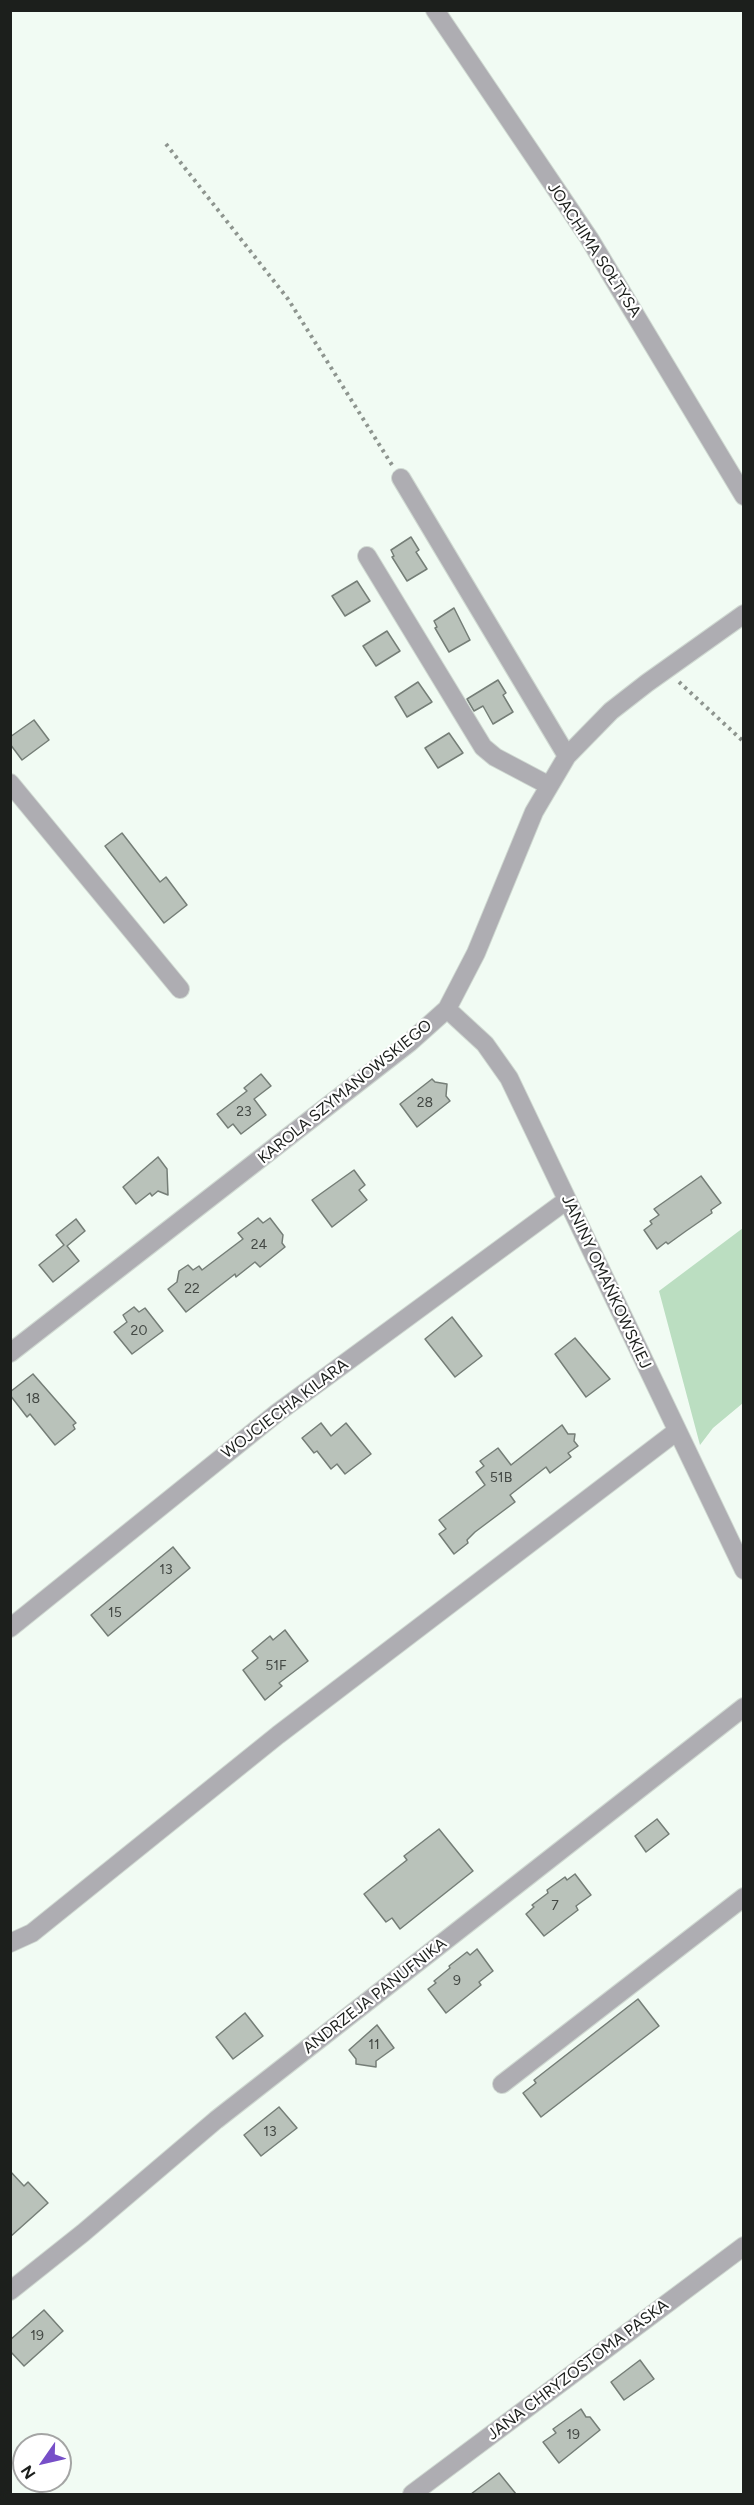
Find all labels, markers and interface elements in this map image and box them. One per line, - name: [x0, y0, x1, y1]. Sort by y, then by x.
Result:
- street label: JOACHIMA SOŁTYSA: [543, 179, 645, 321]
- street label: KAROLA SZYMANOWSKIEGO: [254, 1016, 436, 1168]
- house number: 28: [417, 1095, 433, 1111]
- house number: 23: [236, 1104, 252, 1120]
- street label: JANINY OMAŃKOWSKIEJ: [557, 1192, 655, 1372]
- house number: 24: [251, 1237, 267, 1253]
- house number: 22: [184, 1281, 200, 1297]
- house number: 20: [131, 1323, 147, 1339]
- street label: WOJCIECHA KILARA: [218, 1355, 352, 1463]
- house number: 18: [26, 1391, 40, 1407]
- house number: 51B: [490, 1470, 512, 1486]
- house number: 13: [159, 1562, 173, 1578]
- house number: 15: [108, 1605, 122, 1621]
- house number: 51F: [265, 1658, 287, 1674]
- house number: 7: [551, 1898, 559, 1914]
- street label: ANDRZEJA PANUFNIKA: [299, 1934, 451, 2058]
- house number: 9: [453, 1973, 461, 1989]
- house number: 11: [368, 2037, 380, 2053]
- house number: 13: [263, 2124, 277, 2140]
- street label: JANA CHRYZOSTOMA PASKA: [484, 2296, 672, 2444]
- house number: 19: [30, 2328, 44, 2344]
- house number: 19: [566, 2427, 580, 2443]
- north arrow: [12, 2433, 72, 2493]
- text: N: [17, 2462, 40, 2483]

